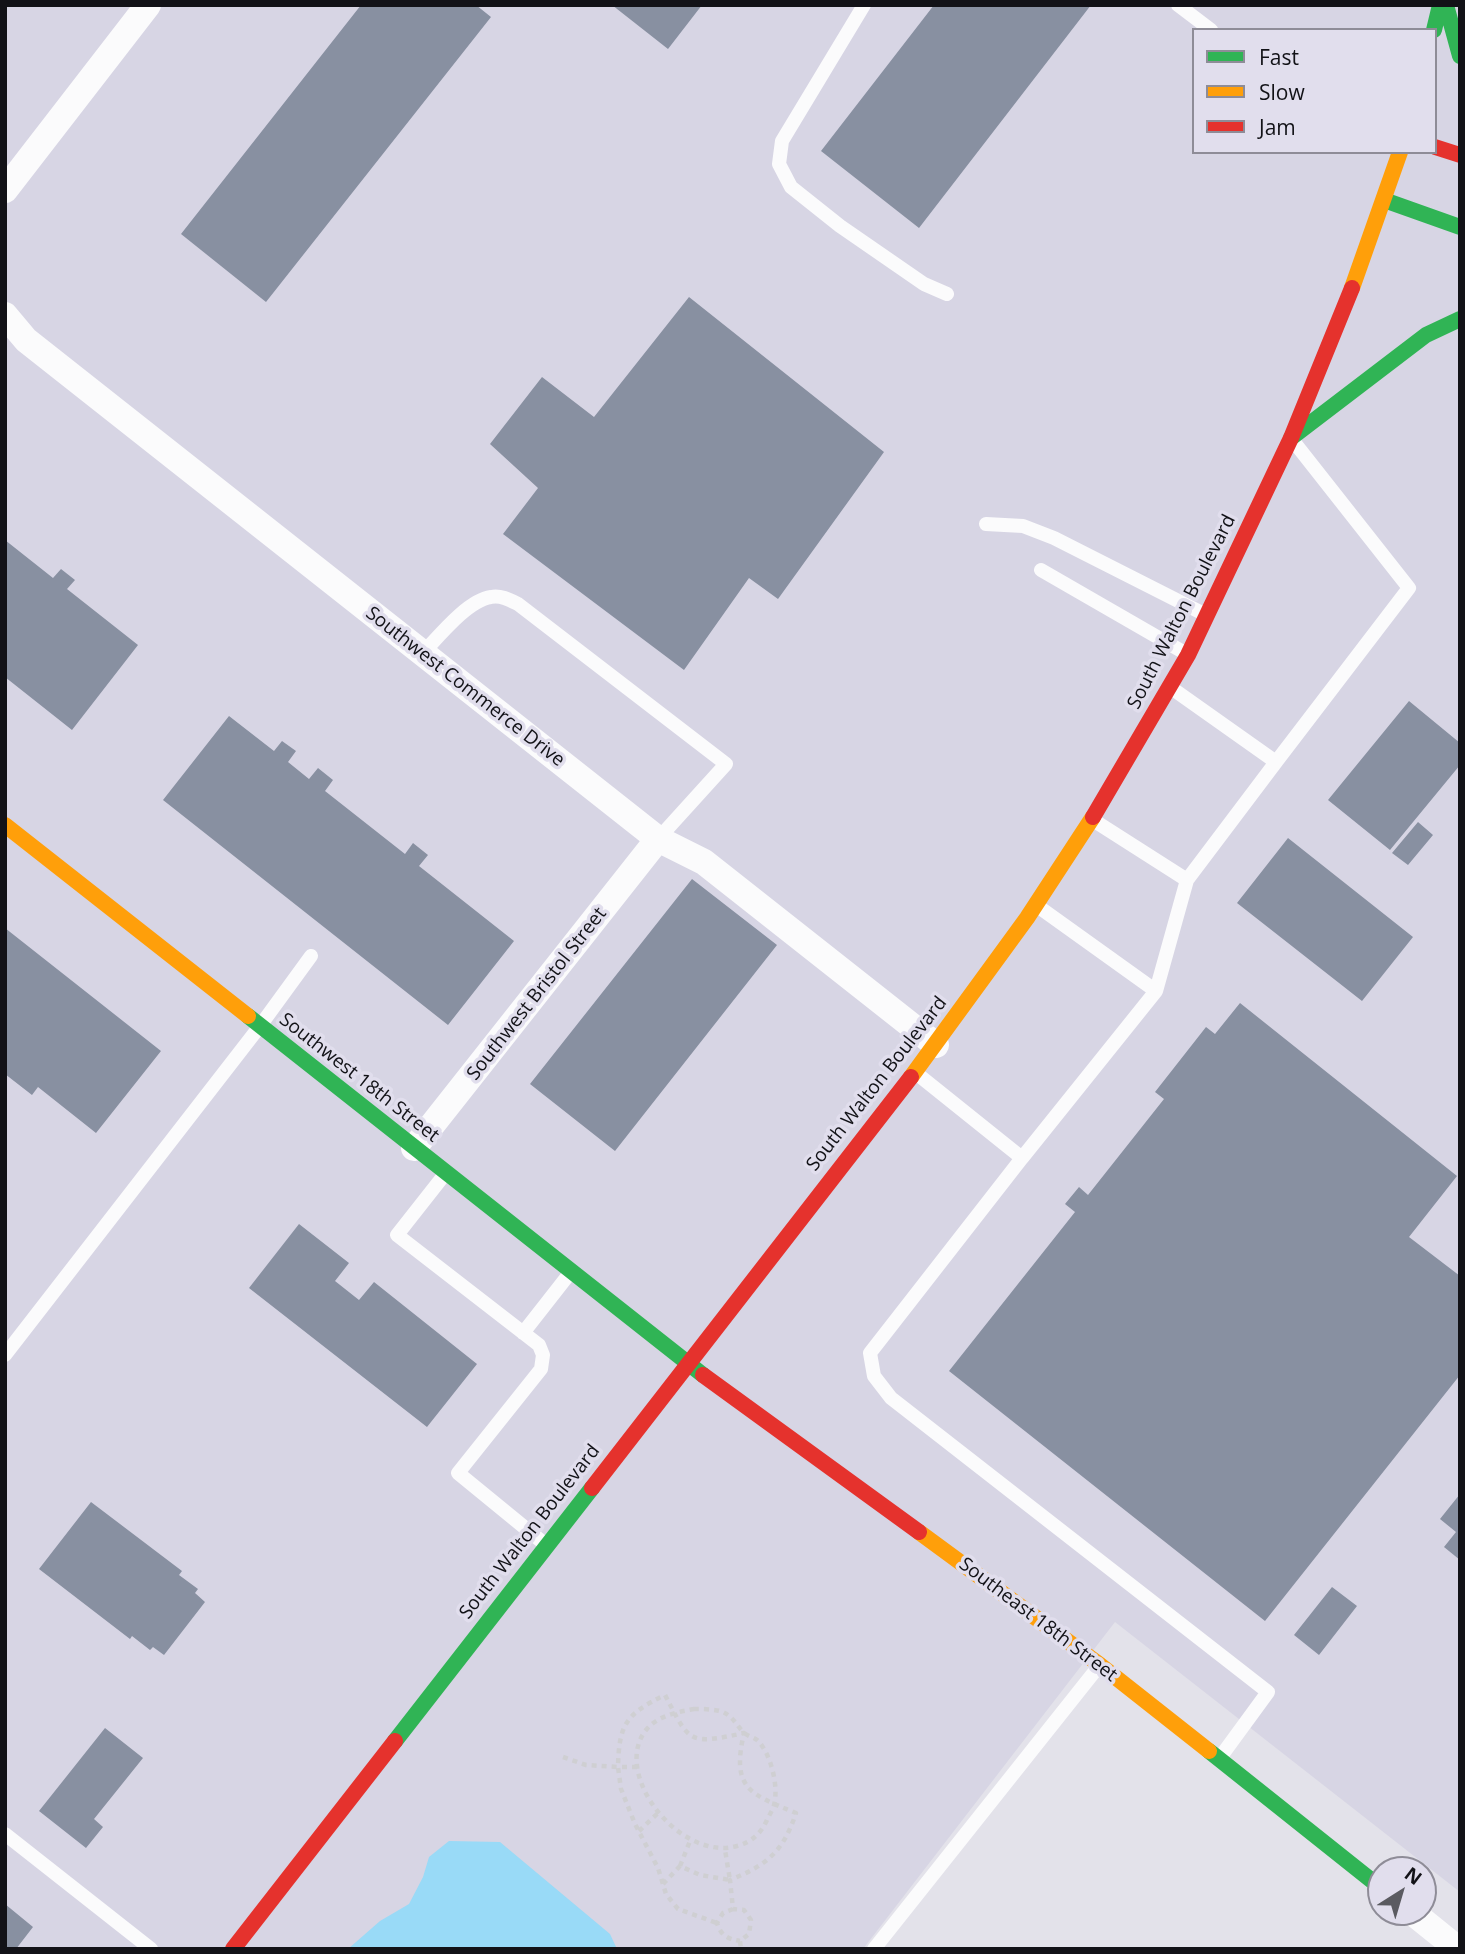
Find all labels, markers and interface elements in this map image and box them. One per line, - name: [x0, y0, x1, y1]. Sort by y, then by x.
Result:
- legend: [1192, 28, 1437, 154]
- text: Fast: [1259, 43, 1299, 71]
- text: Slow: [1259, 78, 1305, 106]
- text: Jam: [1259, 113, 1296, 141]
- street label: South Walton Boulevard: [1123, 511, 1241, 713]
- street label: Southwest Commerce Drive: [361, 602, 569, 772]
- street label: Southwest Bristol Street: [462, 903, 612, 1085]
- street label: South Walton Boulevard: [802, 992, 952, 1176]
- street label: Southwest 18th Street: [275, 1009, 443, 1147]
- street label: South Walton Boulevard: [455, 1440, 605, 1624]
- street label: Southeast 18th Street: [954, 1553, 1122, 1687]
- north arrow: [1367, 1856, 1437, 1926]
- text: N: [1399, 1861, 1427, 1891]

